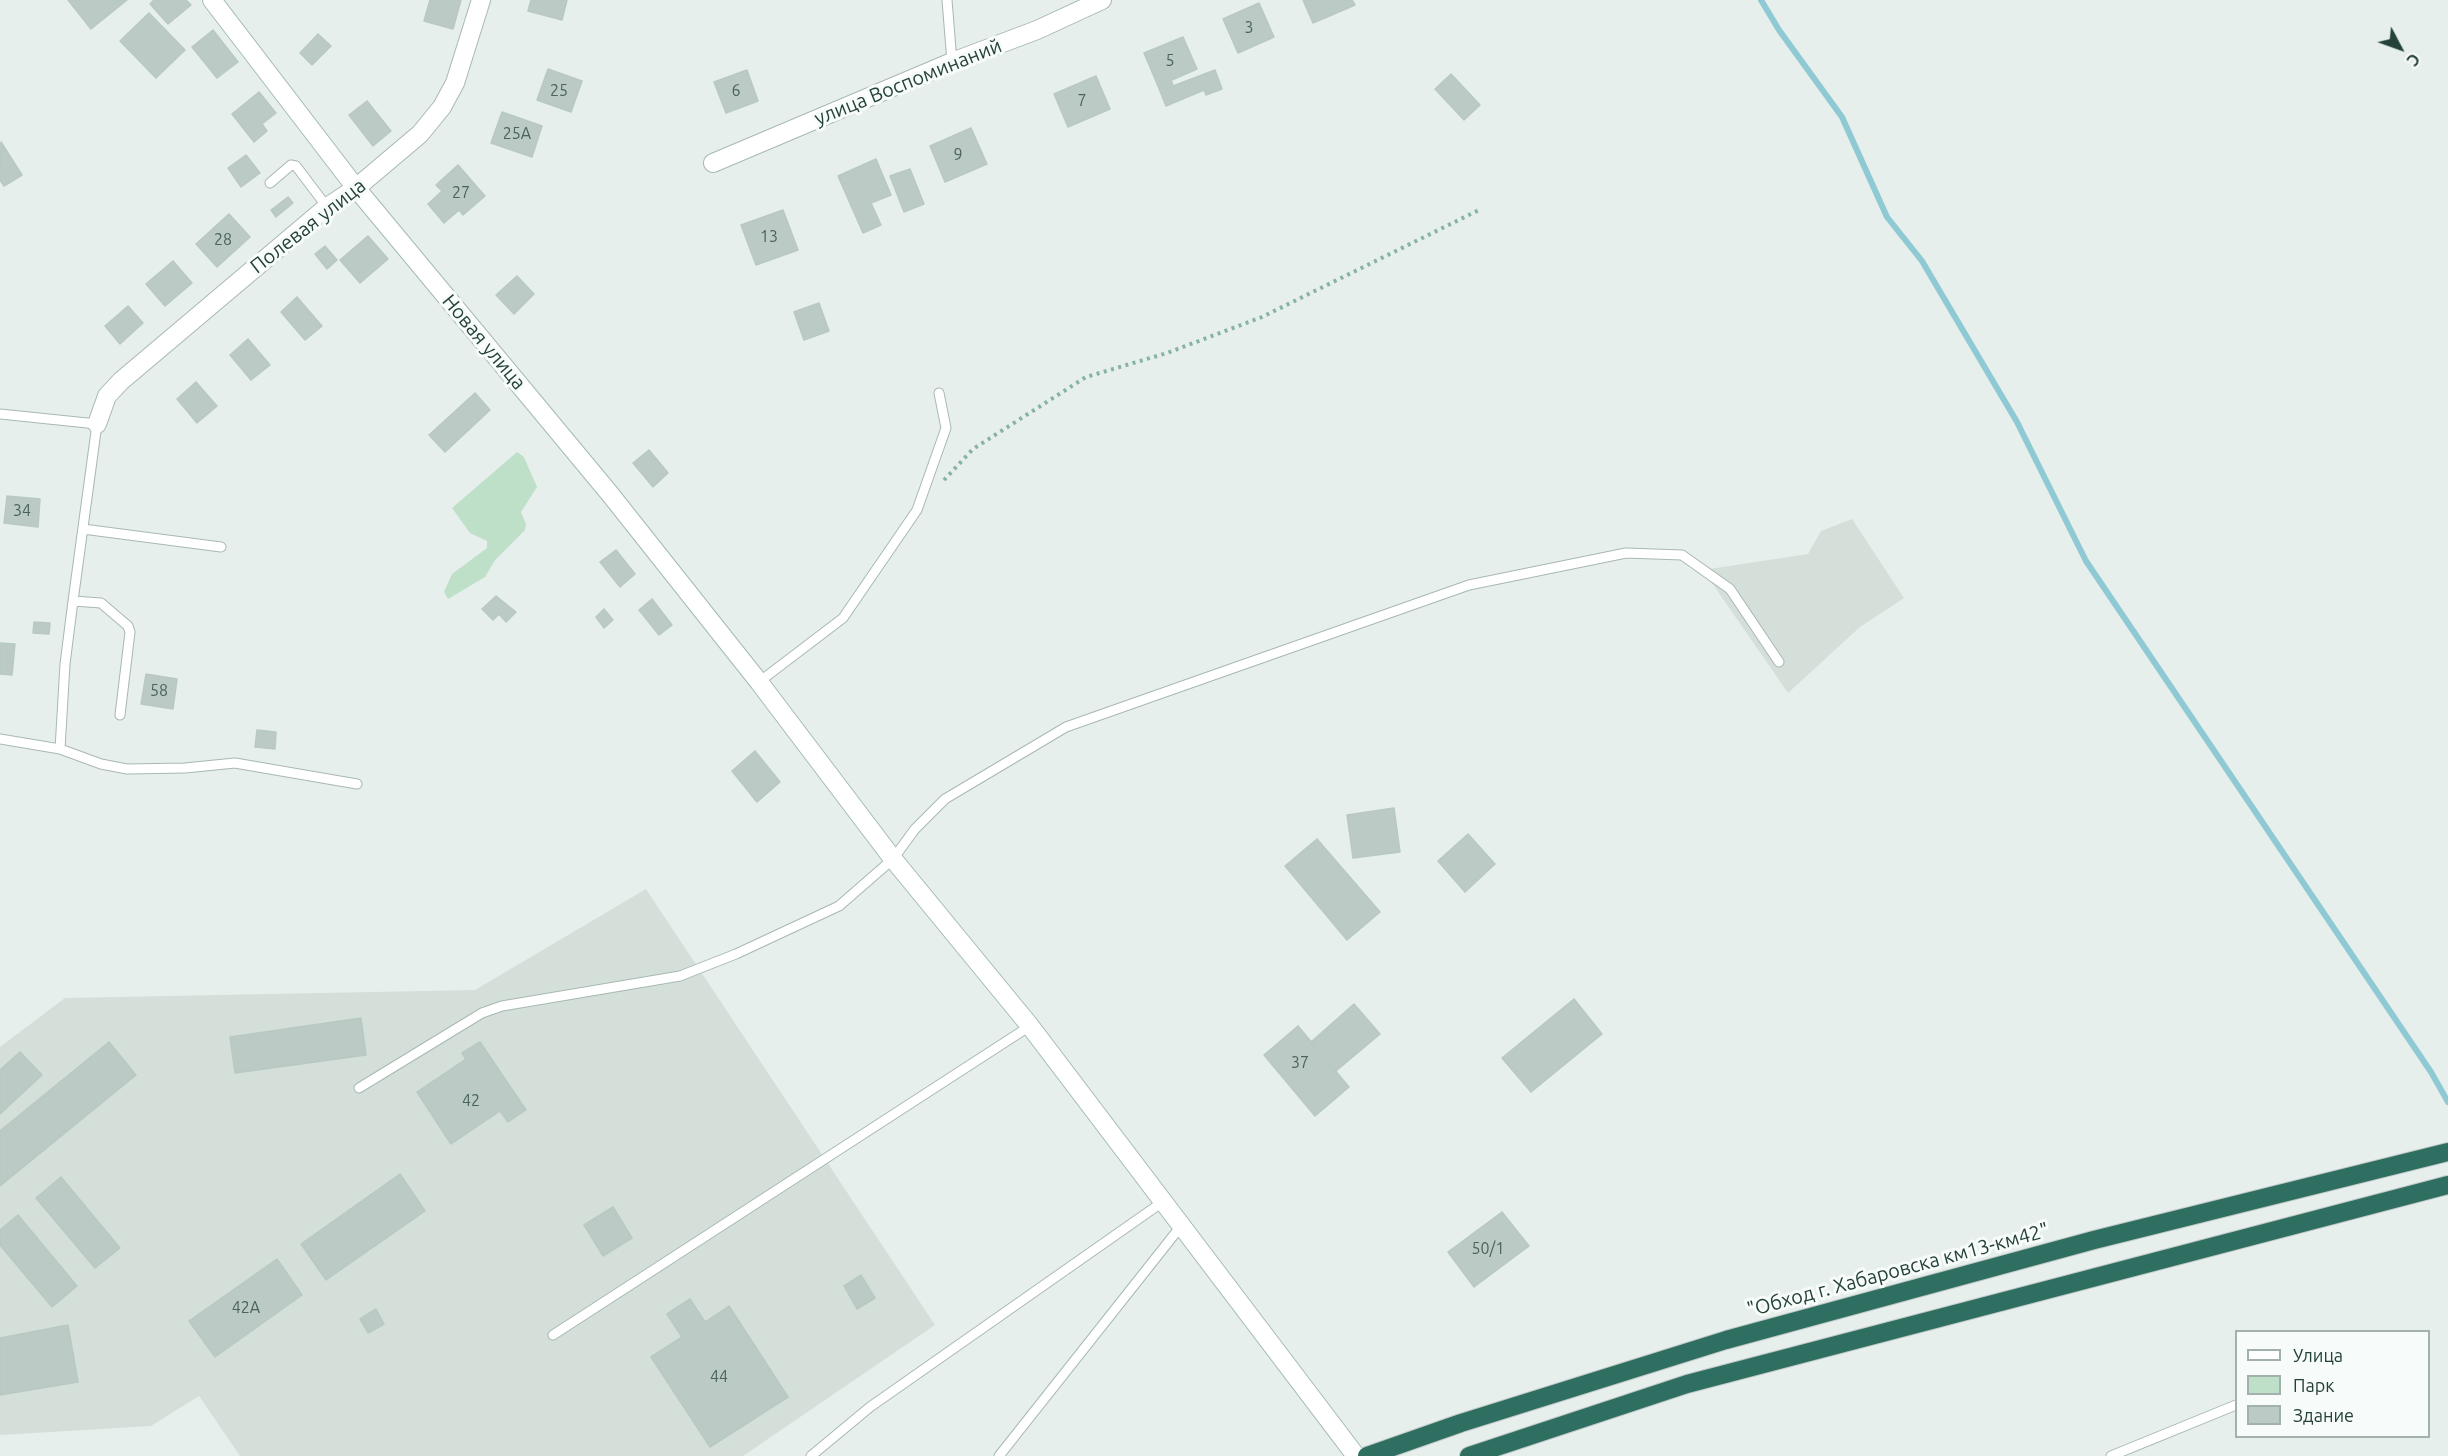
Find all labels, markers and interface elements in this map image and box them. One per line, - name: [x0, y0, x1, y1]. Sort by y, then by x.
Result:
- house number: 3: [1244, 18, 1254, 38]
- north arrow: [2370, 18, 2430, 78]
- street label: улица Воспоминаний: [811, 33, 1005, 131]
- text: С: [2403, 50, 2424, 70]
- house number: 5: [1165, 51, 1175, 71]
- house number: 25: [550, 81, 568, 101]
- house number: 6: [731, 81, 741, 101]
- house number: 7: [1077, 91, 1087, 111]
- house number: 25А: [503, 124, 531, 144]
- house number: 9: [953, 145, 963, 165]
- street label: Полевая улица: [246, 174, 370, 278]
- house number: 27: [452, 183, 470, 203]
- house number: 13: [760, 227, 778, 247]
- house number: 28: [214, 230, 232, 250]
- street label: Новая улица: [437, 289, 531, 395]
- house number: 34: [13, 501, 31, 521]
- house number: 58: [150, 681, 168, 701]
- house number: 37: [1291, 1053, 1309, 1073]
- house number: 42: [462, 1091, 480, 1111]
- street label: "Обход г. Хабаровска км13-км42": [1745, 1218, 2051, 1322]
- house number: 50/1: [1472, 1239, 1504, 1259]
- house number: 42А: [232, 1298, 260, 1318]
- legend: [2235, 1330, 2430, 1438]
- text: Улица: [2293, 1345, 2343, 1365]
- house number: 44: [710, 1367, 728, 1387]
- text: Парк: [2293, 1375, 2334, 1395]
- text: Здание: [2293, 1405, 2354, 1425]

